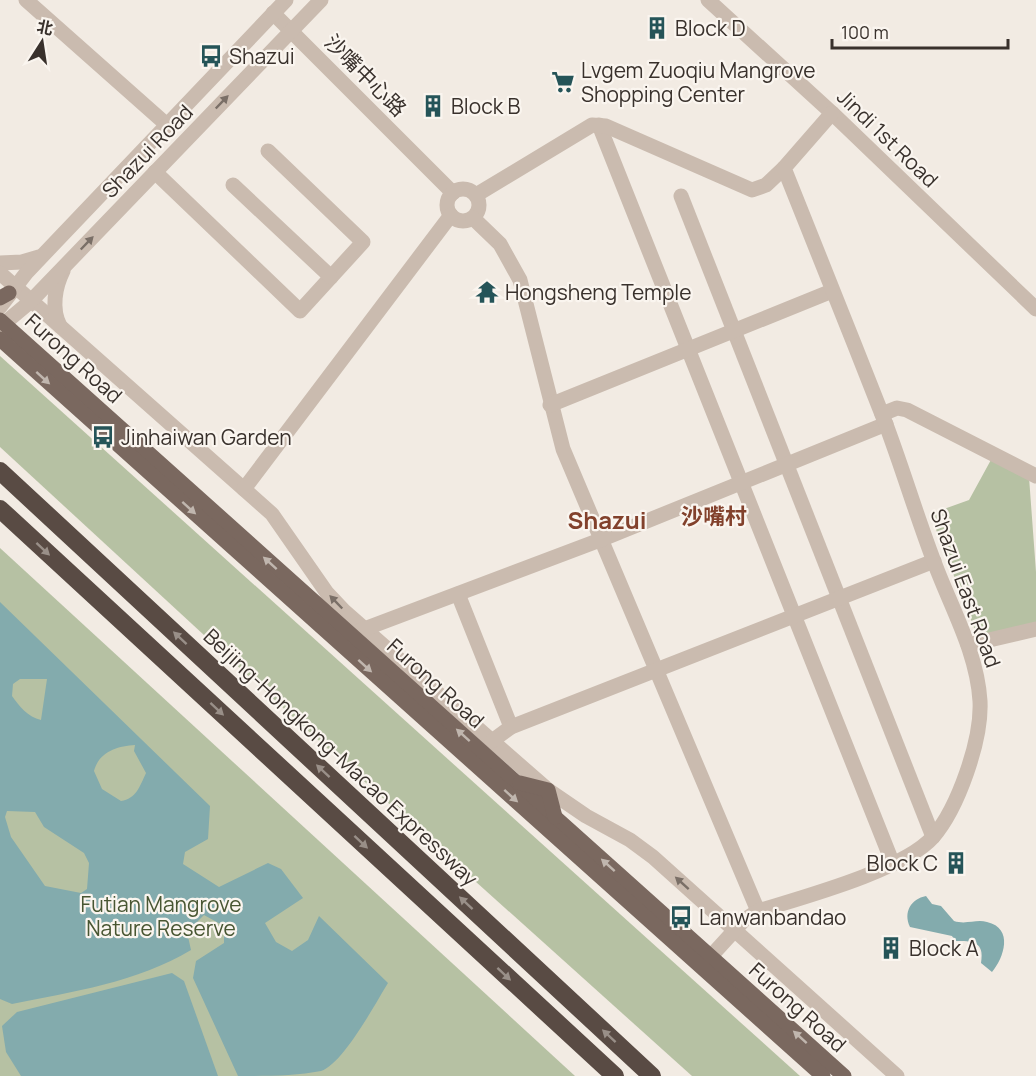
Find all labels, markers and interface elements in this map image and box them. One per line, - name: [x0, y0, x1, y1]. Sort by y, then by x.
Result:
- north arrow: [12, 12, 72, 72]
- scale bar: [832, 12, 1008, 50]
- place label: Block D: [675, 14, 746, 42]
- text: 北: [35, 15, 55, 40]
- building icon: Block D: [644, 15, 670, 41]
- text: 100 m: [841, 20, 889, 44]
- street label: 沙嘴中心路: [319, 28, 413, 122]
- place label: Shazui: [229, 42, 295, 70]
- bus stop icon: Shazui: [198, 43, 224, 69]
- place label: Lvgem Zuoqiu Mangrove Shopping Center: [581, 56, 816, 108]
- supermarket icon: Lvgem Zuoqiu Mangrove Shopping Center: [550, 69, 576, 95]
- street label: Jindi 1st Road: [831, 83, 945, 193]
- place label: Block B: [451, 92, 520, 120]
- building icon: Block B: [420, 93, 446, 119]
- one-way arrow: [215, 95, 229, 110]
- street label: Shazui Road: [95, 98, 199, 204]
- one-way arrow: [80, 236, 93, 251]
- place label: Hongsheng Temple: [505, 278, 692, 306]
- temple icon: Hongsheng Temple: [474, 279, 500, 305]
- street label: Furong Road: [19, 307, 129, 409]
- one-way arrow: [36, 371, 51, 385]
- place label: Jinhaiwan Garden: [121, 423, 292, 451]
- bus stop icon: Jinhaiwan Garden: [90, 424, 116, 450]
- one-way arrow: [181, 501, 196, 514]
- district label: 沙嘴村: [681, 501, 747, 531]
- district label: Shazui: [567, 503, 647, 536]
- street label: Shazui East Road: [924, 505, 1008, 671]
- one-way arrow: [35, 542, 50, 555]
- one-way arrow: [263, 556, 278, 570]
- one-way arrow: [330, 595, 343, 610]
- street label: Beijing-Hongkong-Macao Expressway: [198, 622, 484, 892]
- one-way arrow: [173, 631, 188, 645]
- street label: Furong Road: [381, 632, 491, 734]
- one-way arrow: [358, 659, 373, 673]
- one-way arrow: [210, 702, 224, 716]
- one-way arrow: [456, 729, 471, 742]
- one-way arrow: [316, 764, 331, 778]
- one-way arrow: [503, 789, 518, 803]
- one-way arrow: [353, 834, 367, 848]
- place label: Block C: [867, 849, 938, 877]
- building icon: Block C: [943, 850, 969, 876]
- one-way arrow: [601, 859, 616, 872]
- one-way arrow: [674, 876, 689, 890]
- park label: Futian Mangrove Nature Reserve: [81, 890, 241, 942]
- one-way arrow: [459, 897, 473, 911]
- place label: Lanwanbandao: [699, 903, 847, 931]
- bus stop icon: Lanwanbandao: [668, 904, 694, 930]
- place label: Block A: [909, 934, 979, 962]
- building icon: Block A: [878, 935, 904, 961]
- street label: Furong Road: [743, 956, 853, 1058]
- one-way arrow: [496, 967, 511, 980]
- one-way arrow: [602, 1030, 617, 1043]
- one-way arrow: [793, 1031, 808, 1044]

